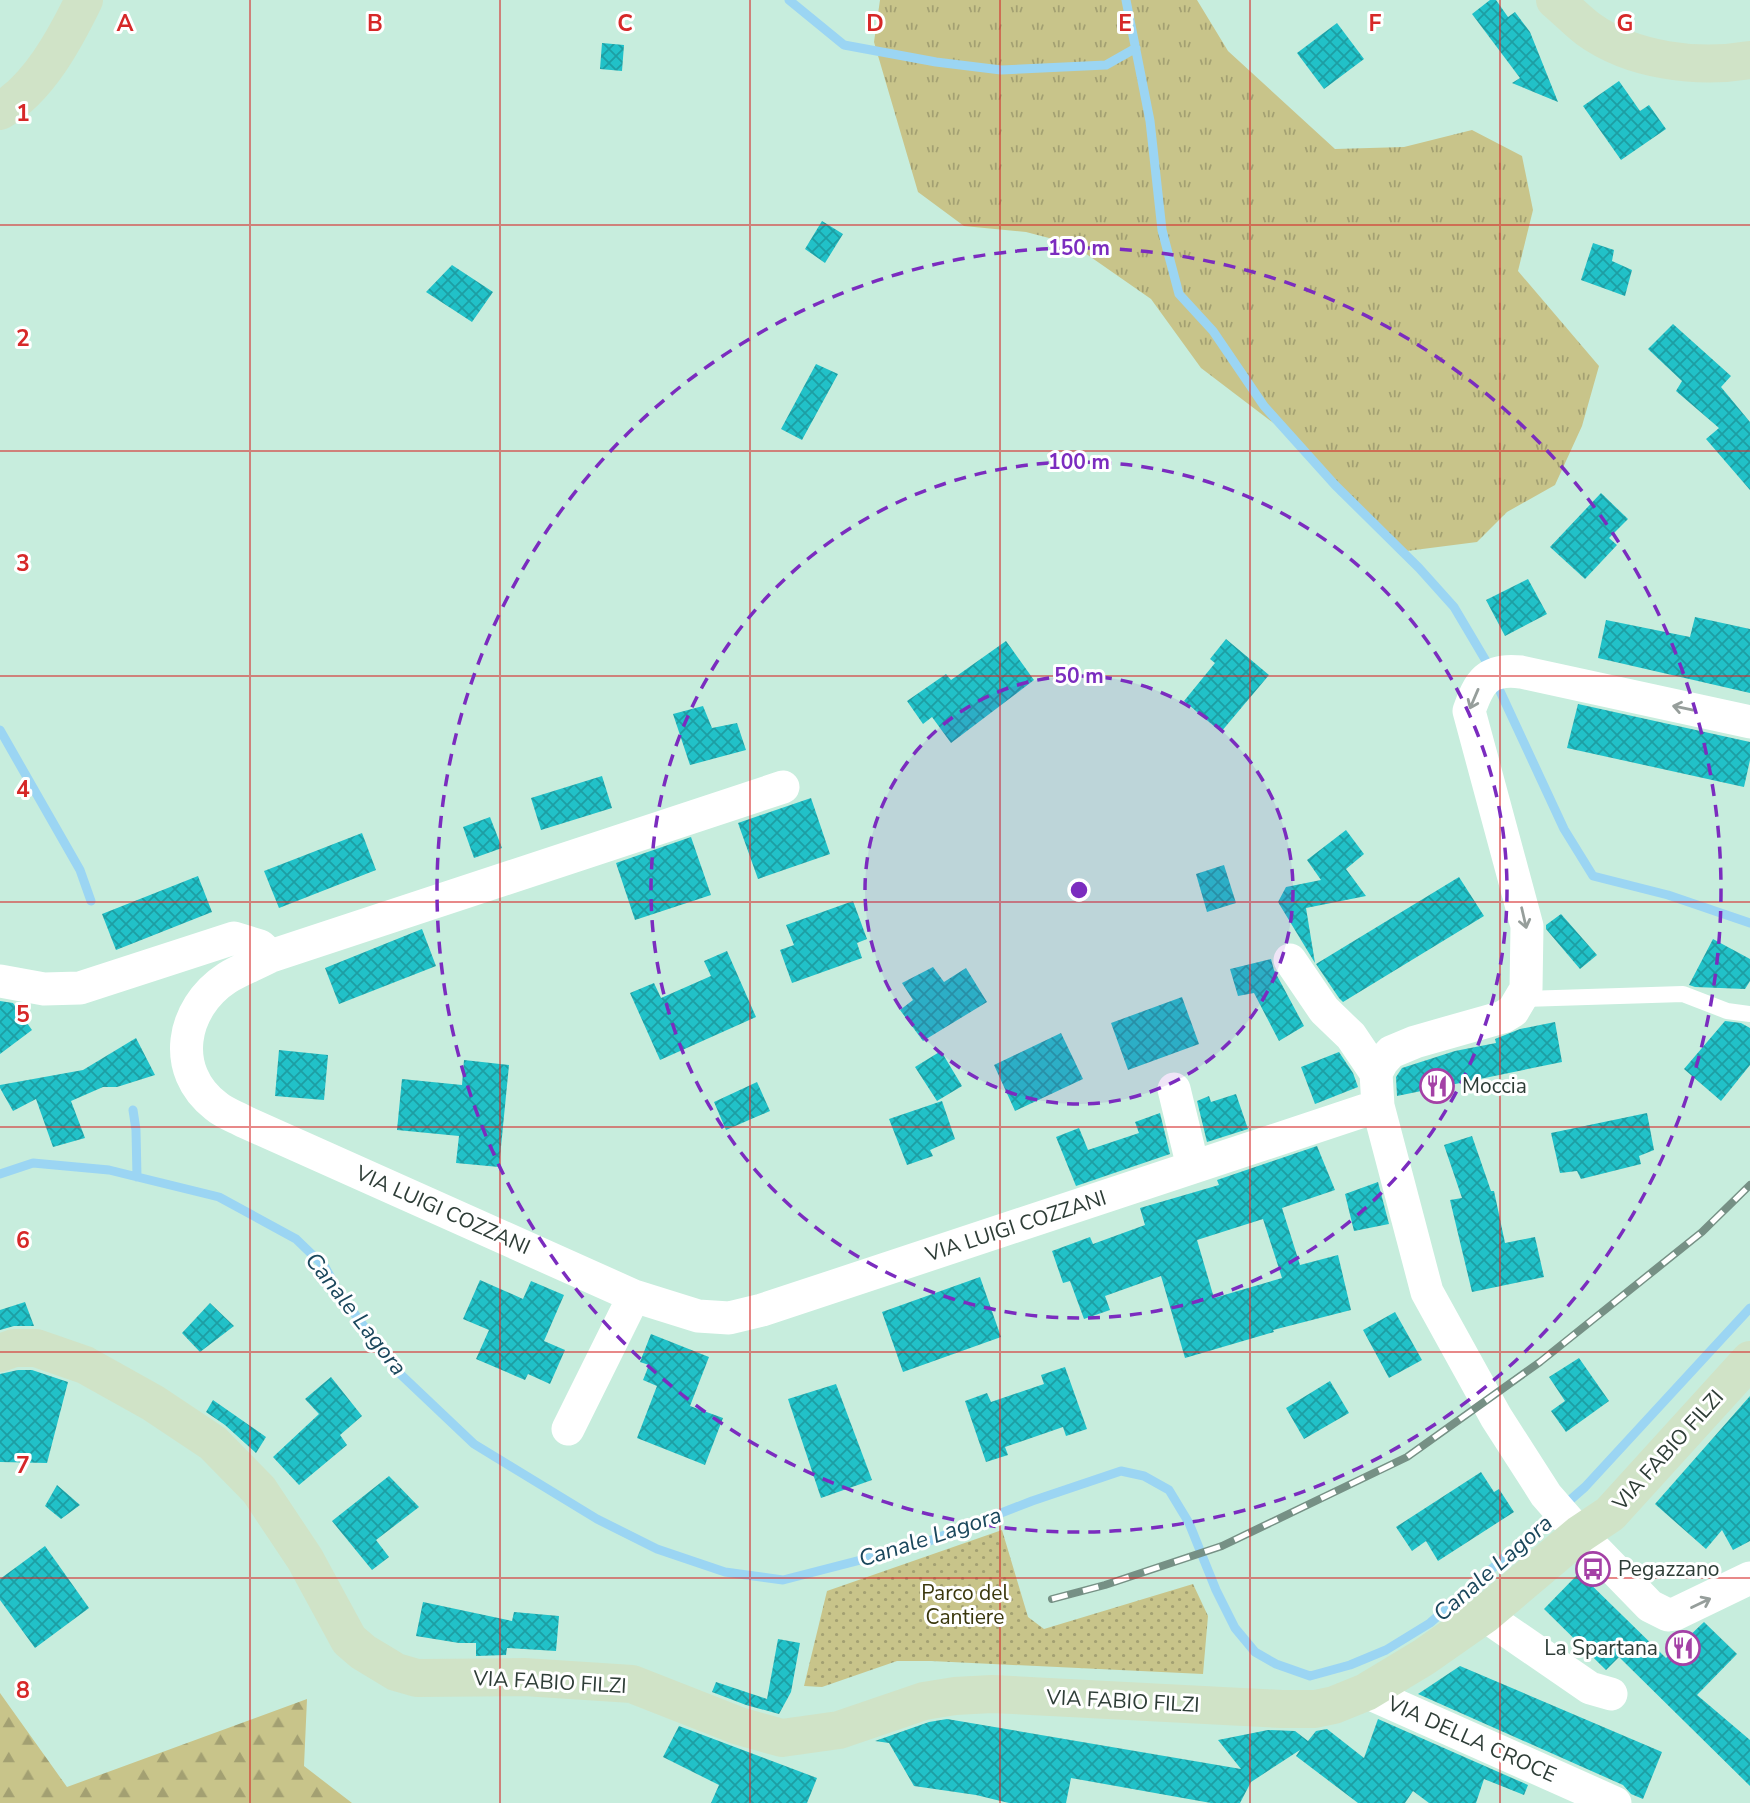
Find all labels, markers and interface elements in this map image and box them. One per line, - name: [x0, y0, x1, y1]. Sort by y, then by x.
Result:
- text: A: [116, 8, 134, 39]
- text: B: [367, 8, 383, 39]
- text: C: [617, 8, 633, 39]
- text: D: [866, 8, 884, 39]
- text: E: [1118, 8, 1132, 39]
- text: F: [1369, 8, 1382, 39]
- text: G: [1617, 8, 1633, 39]
- text: 1: [16, 98, 30, 129]
- text: 150 m: [1048, 234, 1110, 262]
- text: 2: [16, 323, 30, 354]
- text: 100 m: [1048, 448, 1110, 476]
- text: 3: [16, 548, 30, 579]
- text: 50 m: [1054, 662, 1104, 690]
- one-way arrow: [1466, 688, 1479, 709]
- one-way arrow: [1672, 700, 1695, 714]
- text: 4: [16, 774, 30, 805]
- centre of rings: [1067, 878, 1091, 902]
- one-way arrow: [1518, 906, 1531, 929]
- text: 5: [16, 999, 30, 1030]
- restaurant icon: Moccia: [1418, 1067, 1456, 1105]
- place label: Moccia: [1462, 1072, 1527, 1100]
- street label: VIA LUIGI COZZANI: [350, 1159, 535, 1261]
- street label: VIA LUIGI COZZANI: [921, 1184, 1110, 1269]
- text: 6: [16, 1225, 30, 1256]
- water label: Canale Lagora: [298, 1246, 414, 1382]
- street label: VIA FABIO FILZI: [1606, 1384, 1730, 1517]
- text: 7: [16, 1450, 30, 1481]
- water label: Canale Lagora: [855, 1499, 1005, 1575]
- water label: Canale Lagora: [1427, 1508, 1559, 1628]
- bus stop icon: Pegazzano: [1574, 1550, 1612, 1588]
- place label: Pegazzano: [1618, 1555, 1720, 1583]
- park label: Parco del Cantiere: [921, 1579, 1010, 1631]
- one-way arrow: [1690, 1596, 1711, 1609]
- restaurant icon: La Spartana: [1664, 1629, 1702, 1667]
- place label: La Spartana: [1544, 1634, 1658, 1662]
- street label: VIA FABIO FILZI: [472, 1664, 627, 1700]
- text: 8: [16, 1675, 30, 1706]
- street label: VIA FABIO FILZI: [1045, 1683, 1200, 1719]
- street label: VIA DELLA CROCE: [1382, 1689, 1561, 1789]

